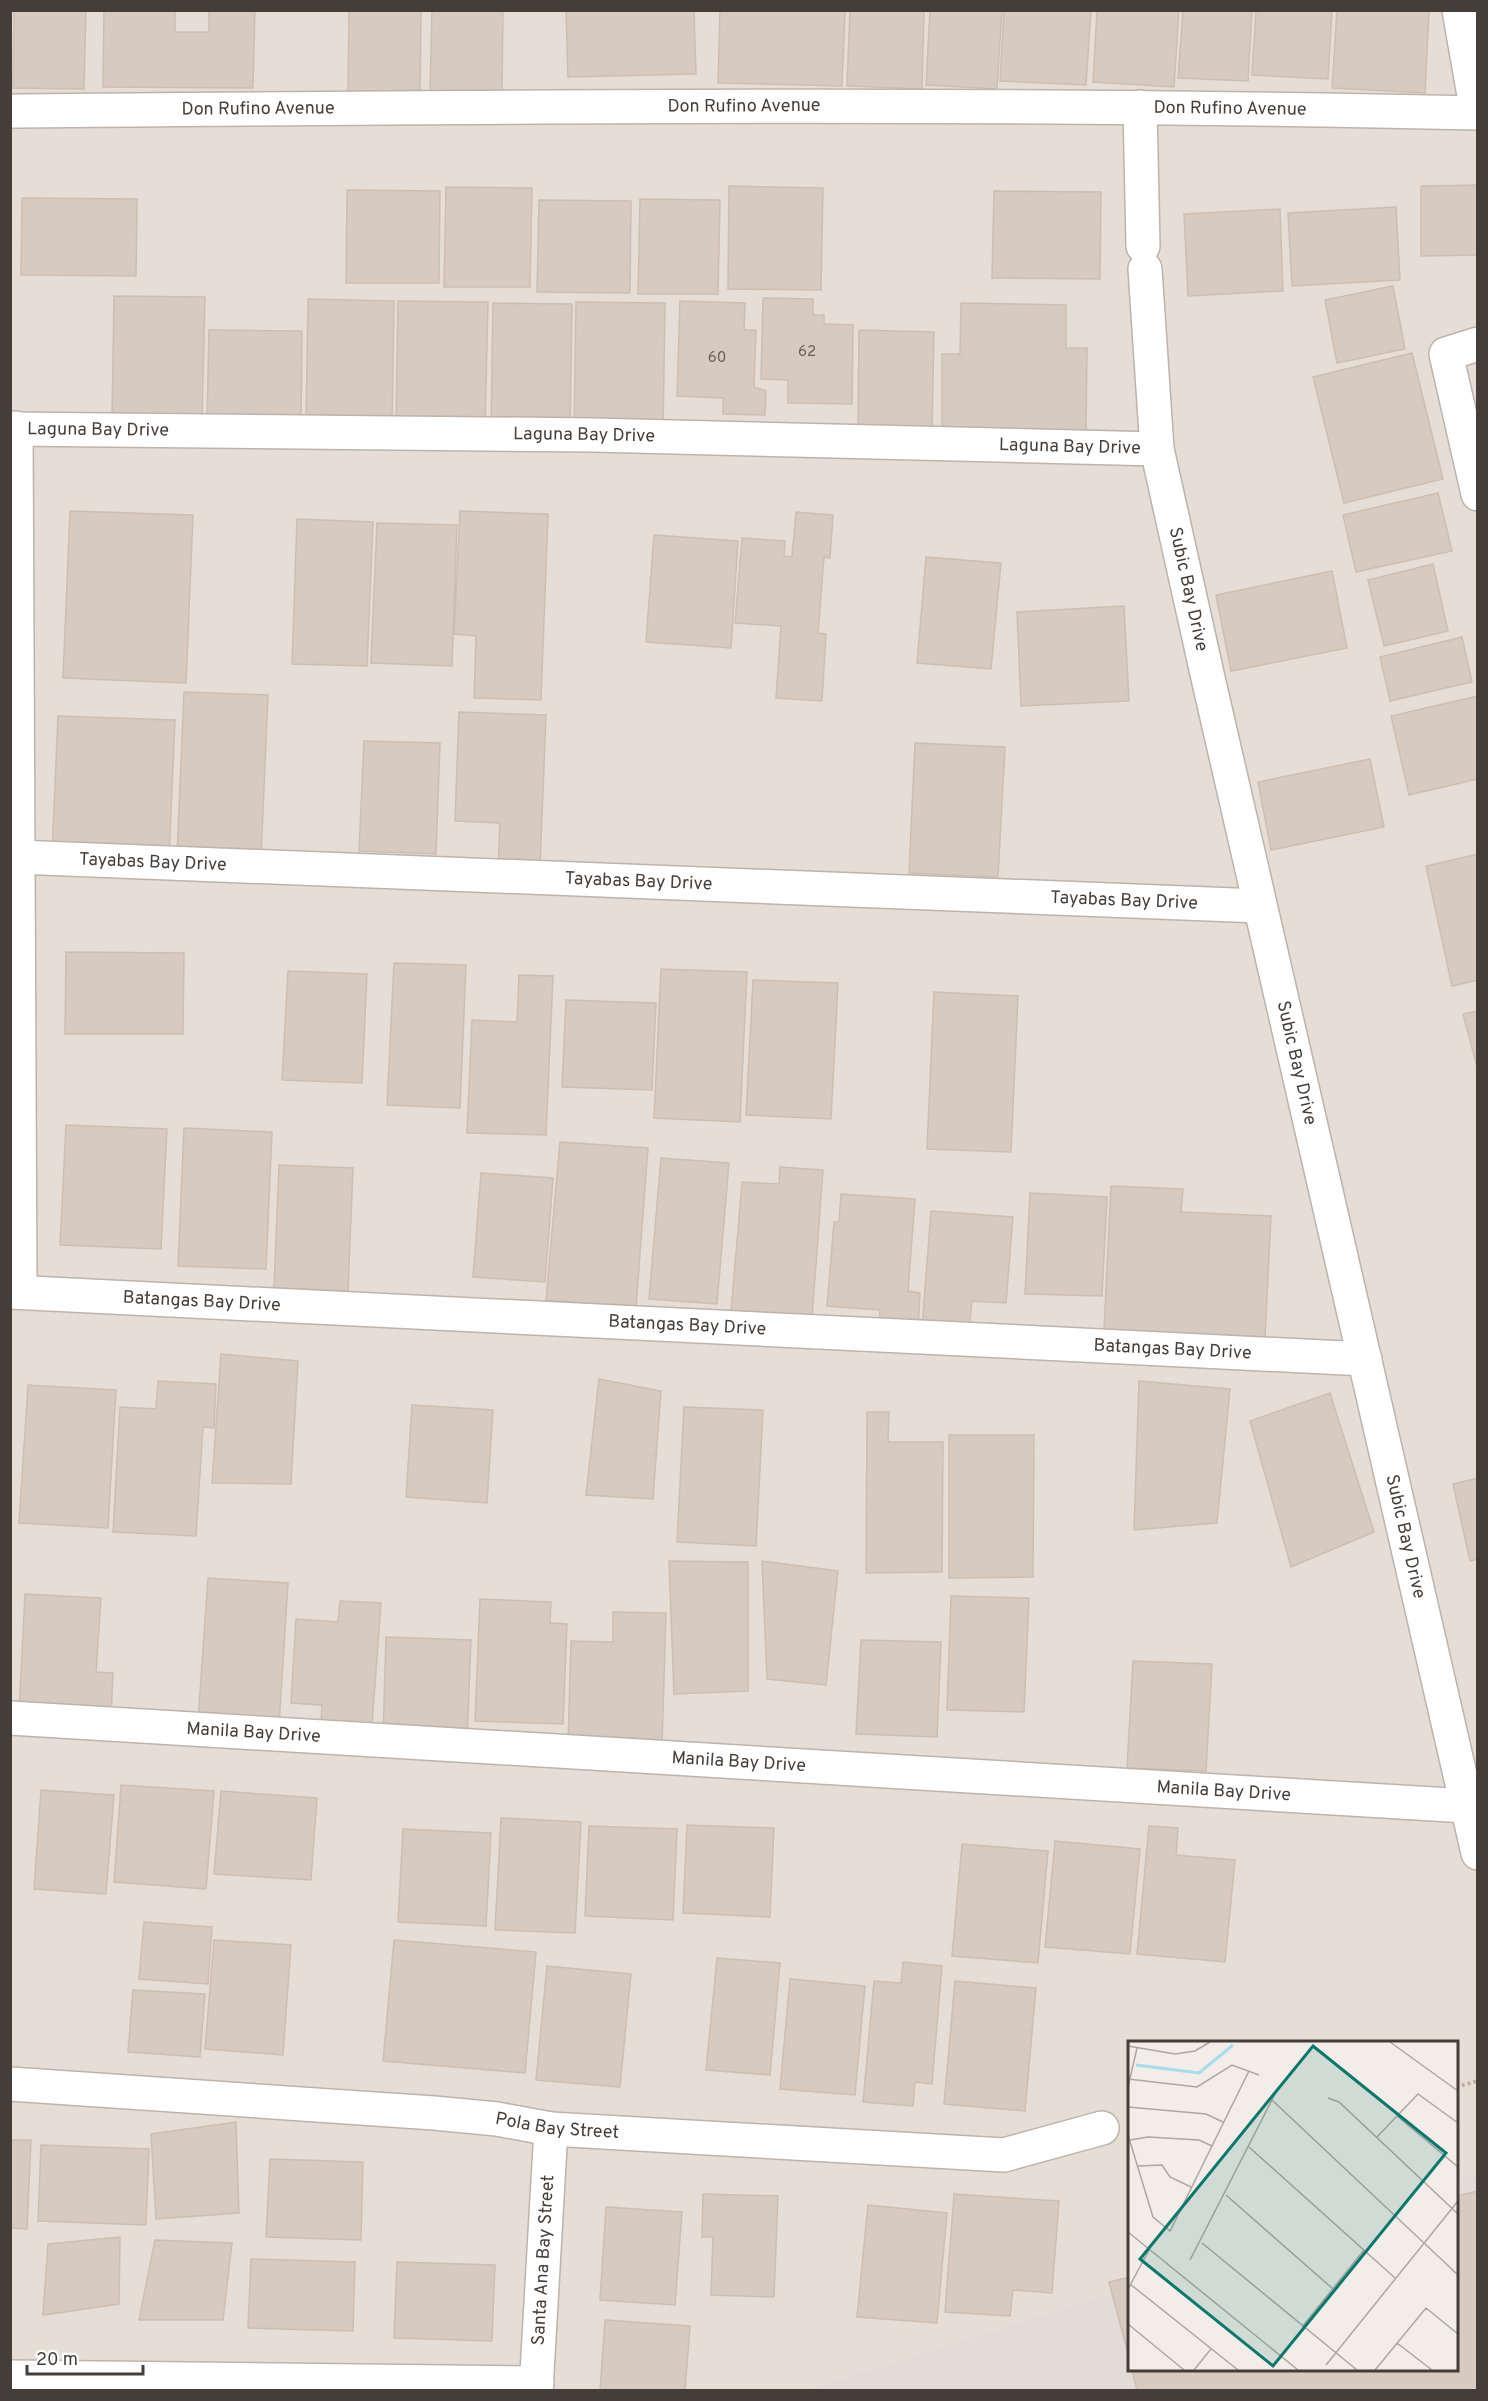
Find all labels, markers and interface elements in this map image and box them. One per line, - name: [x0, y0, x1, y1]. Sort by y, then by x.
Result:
- street label: Don Rufino Avenue: [667, 95, 821, 118]
- street label: Don Rufino Avenue: [1153, 96, 1307, 121]
- street label: Don Rufino Avenue: [181, 97, 335, 121]
- house number: 62: [798, 343, 816, 362]
- house number: 60: [708, 349, 726, 368]
- street label: Laguna Bay Drive: [27, 418, 169, 442]
- street label: Laguna Bay Drive: [513, 423, 655, 448]
- street label: Laguna Bay Drive: [999, 434, 1141, 460]
- street label: Subic Bay Drive: [1163, 525, 1213, 654]
- street label: Tayabas Bay Drive: [79, 848, 227, 877]
- street label: Tayabas Bay Drive: [564, 867, 713, 896]
- street label: Tayabas Bay Drive: [1050, 886, 1198, 915]
- street label: Subic Bay Drive: [1271, 999, 1322, 1127]
- street label: Batangas Bay Drive: [122, 1286, 281, 1317]
- street label: Batangas Bay Drive: [608, 1310, 767, 1341]
- street label: Batangas Bay Drive: [1093, 1334, 1252, 1365]
- street label: Subic Bay Drive: [1380, 1472, 1431, 1601]
- street label: Manila Bay Drive: [186, 1717, 321, 1748]
- street label: Manila Bay Drive: [671, 1746, 807, 1778]
- street label: Manila Bay Drive: [1156, 1776, 1292, 1807]
- inset map: [1128, 2041, 1458, 2371]
- street label: Pola Bay Street: [493, 2107, 620, 2144]
- street label: Santa Ana Bay Street: [527, 2174, 560, 2346]
- scale bar: [27, 2338, 142, 2376]
- text: 20 m: [36, 2349, 78, 2372]

